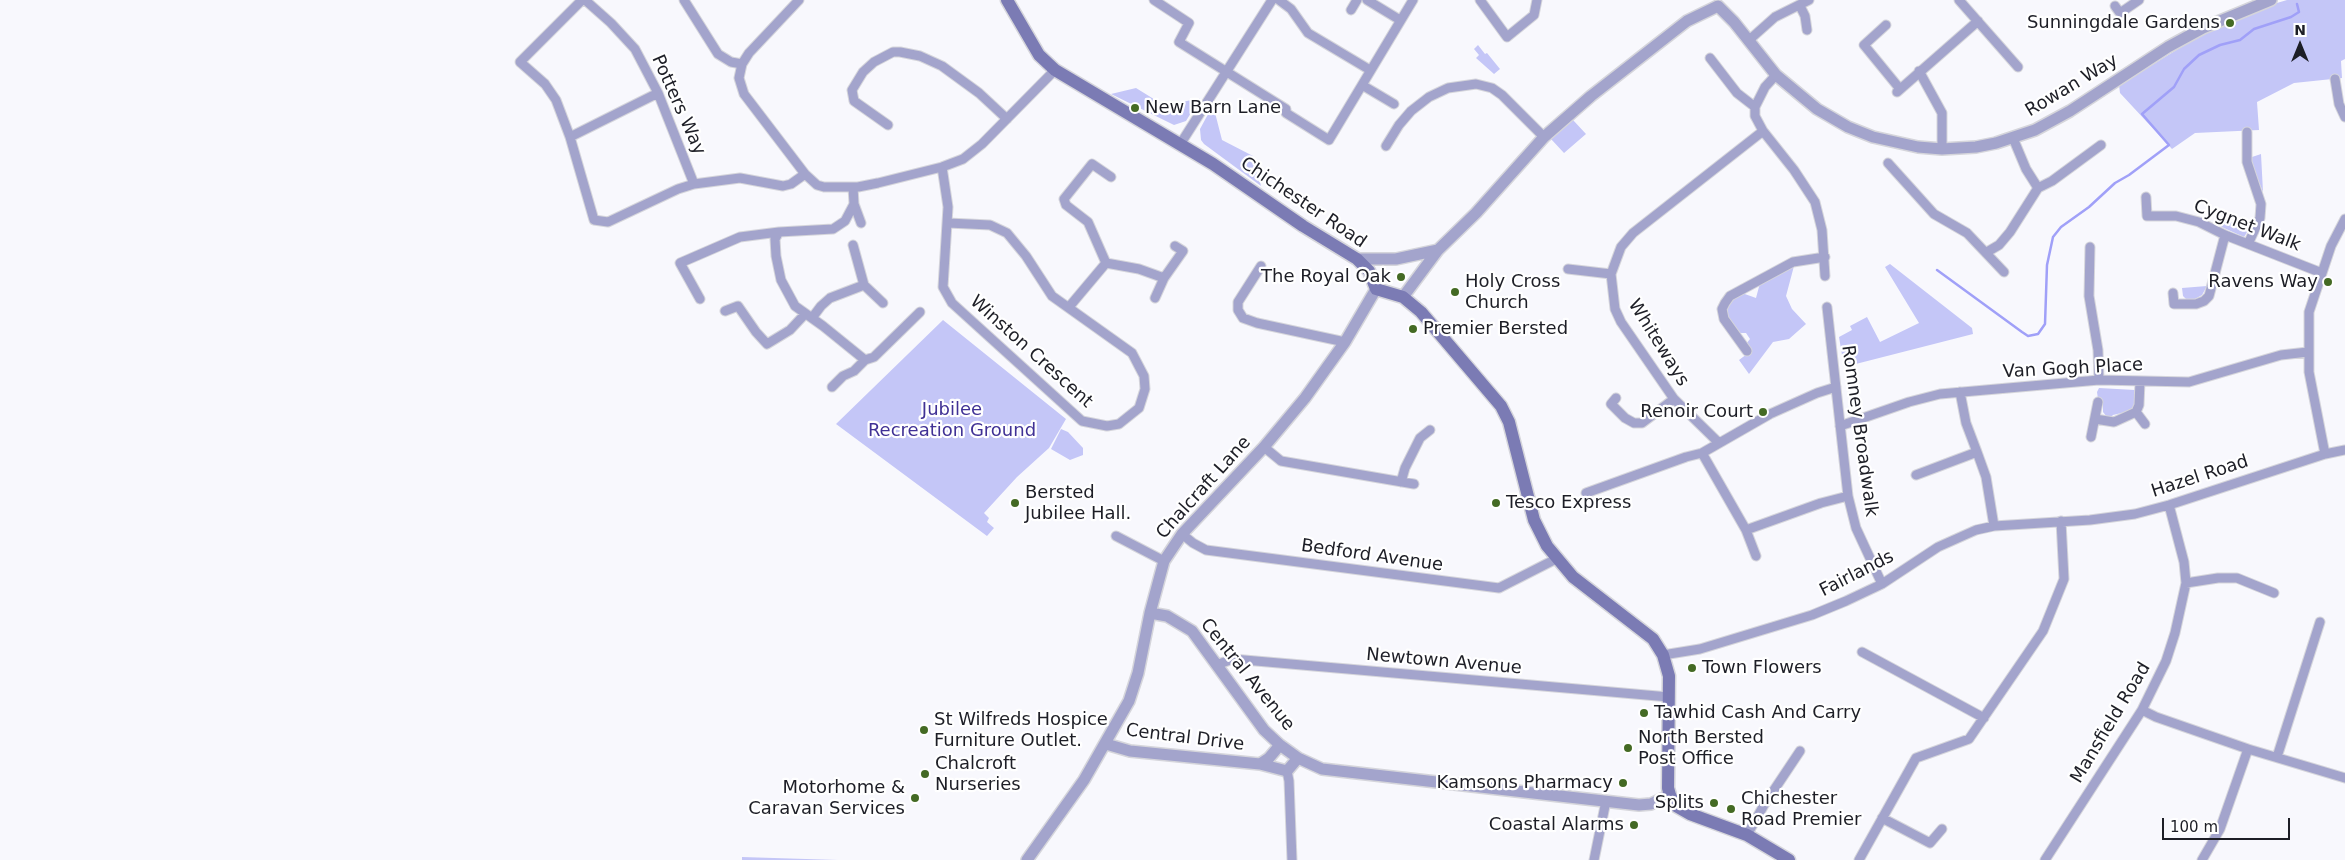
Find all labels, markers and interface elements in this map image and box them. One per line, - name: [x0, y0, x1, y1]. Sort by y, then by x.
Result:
- place label: Sunningdale Gardens: [2027, 12, 2220, 34]
- marker: Sunningdale Gardens: [2224, 17, 2236, 29]
- north arrow: [2275, 20, 2325, 70]
- text: N: [2294, 22, 2306, 38]
- street label: Rowan Way: [2022, 50, 2122, 122]
- street label: Potters Way: [646, 52, 710, 158]
- place label: New Barn Lane: [1145, 97, 1281, 119]
- marker: New Barn Lane: [1129, 102, 1141, 114]
- street label: Chichester Road: [1236, 153, 1370, 253]
- street label: Cygnet Walk: [2190, 196, 2304, 256]
- place label: The Royal Oak: [1261, 266, 1391, 288]
- marker: The Royal Oak: [1395, 271, 1407, 283]
- place label: Holy Cross Church: [1465, 271, 1560, 314]
- place label: Ravens Way: [2208, 271, 2318, 293]
- marker: Ravens Way: [2322, 276, 2334, 288]
- marker: Holy Cross Church: [1449, 286, 1461, 298]
- street label: Winston Crescent: [965, 291, 1097, 413]
- street label: Whiteways: [1623, 296, 1693, 390]
- place label: Premier Bersted: [1423, 318, 1568, 340]
- marker: Premier Bersted: [1407, 323, 1419, 335]
- street label: Romney Broadwalk: [1836, 344, 1882, 518]
- street label: Van Gogh Place: [2002, 355, 2144, 383]
- park label: Jubilee Recreation Ground: [868, 399, 1036, 442]
- place label: Renoir Court: [1640, 401, 1753, 423]
- marker: Renoir Court: [1757, 406, 1769, 418]
- street label: Chalcraft Lane: [1152, 432, 1256, 544]
- street label: Hazel Road: [2149, 451, 2251, 503]
- place label: Bersted Jubilee Hall.: [1025, 482, 1131, 524]
- place label: Tesco Express: [1506, 492, 1631, 514]
- marker: Bersted Jubilee Hall.: [1009, 497, 1021, 509]
- marker: Tesco Express: [1490, 497, 1502, 509]
- street label: Bedford Avenue: [1300, 535, 1444, 577]
- street label: Fairlands: [1816, 546, 1898, 602]
- street label: Central Avenue: [1195, 615, 1299, 735]
- street label: Newtown Avenue: [1365, 644, 1523, 680]
- place label: Town Flowers: [1702, 657, 1822, 679]
- street label: Mansfield Road: [2066, 659, 2156, 787]
- marker: Town Flowers: [1686, 662, 1698, 674]
- place label: Tawhid Cash And Carry: [1654, 702, 1861, 724]
- marker: Tawhid Cash And Carry: [1638, 707, 1650, 719]
- place label: St Wilfreds Hospice Furniture Outlet.: [934, 709, 1108, 752]
- street label: Central Drive: [1125, 720, 1245, 756]
- marker: St Wilfreds Hospice Furniture Outlet.: [918, 724, 930, 736]
- place label: North Bersted Post Office: [1638, 727, 1764, 770]
- marker: North Bersted Post Office: [1622, 742, 1634, 754]
- place label: Chalcroft Nurseries: [935, 753, 1021, 796]
- marker: Chalcroft Nurseries: [919, 768, 931, 780]
- place label: Kamsons Pharmacy: [1437, 772, 1613, 794]
- place label: Motorhome & Caravan Services: [748, 777, 905, 820]
- marker: Kamsons Pharmacy: [1617, 777, 1629, 789]
- place label: Chichester Road Premier: [1741, 788, 1862, 831]
- marker: Motorhome & Caravan Services: [909, 792, 921, 804]
- place label: Splits: [1655, 792, 1704, 814]
- marker: Splits: [1708, 797, 1720, 809]
- marker: Chichester Road Premier: [1725, 803, 1737, 815]
- scale bar: [2165, 808, 2292, 840]
- place label: Coastal Alarms: [1489, 814, 1624, 836]
- text: 100 m: [2170, 818, 2218, 836]
- marker: Coastal Alarms: [1628, 819, 1640, 831]

